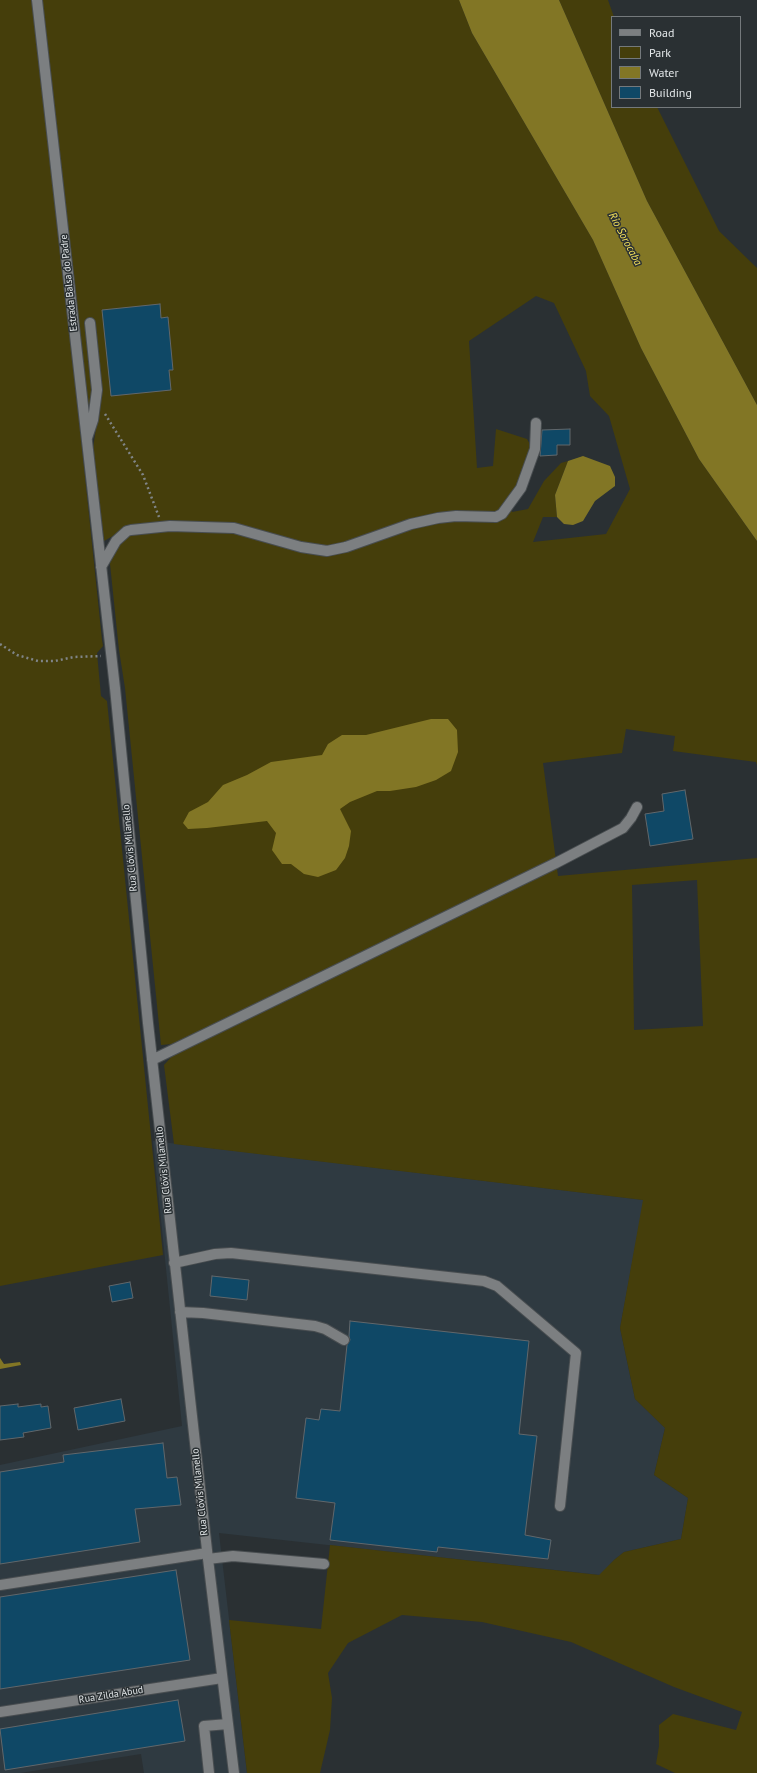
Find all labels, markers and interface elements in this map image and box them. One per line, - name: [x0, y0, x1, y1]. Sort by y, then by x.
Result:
- legend: [611, 16, 741, 108]
- text: Road: [649, 25, 674, 40]
- text: Park: [649, 45, 671, 60]
- text: Water: [649, 65, 679, 80]
- text: Building: [649, 85, 692, 100]
- water label: Rio Sorocaba: [606, 210, 644, 268]
- street label: Estrada Balsa do Padre: [58, 234, 80, 332]
- street label: Rua Clóvis Milanello: [120, 804, 140, 892]
- street label: Rua Clóvis Milanello: [153, 1126, 175, 1214]
- street label: Rua Clóvis Milanello: [189, 1448, 211, 1536]
- street label: Rua Zilda Abud: [78, 1684, 144, 1706]

